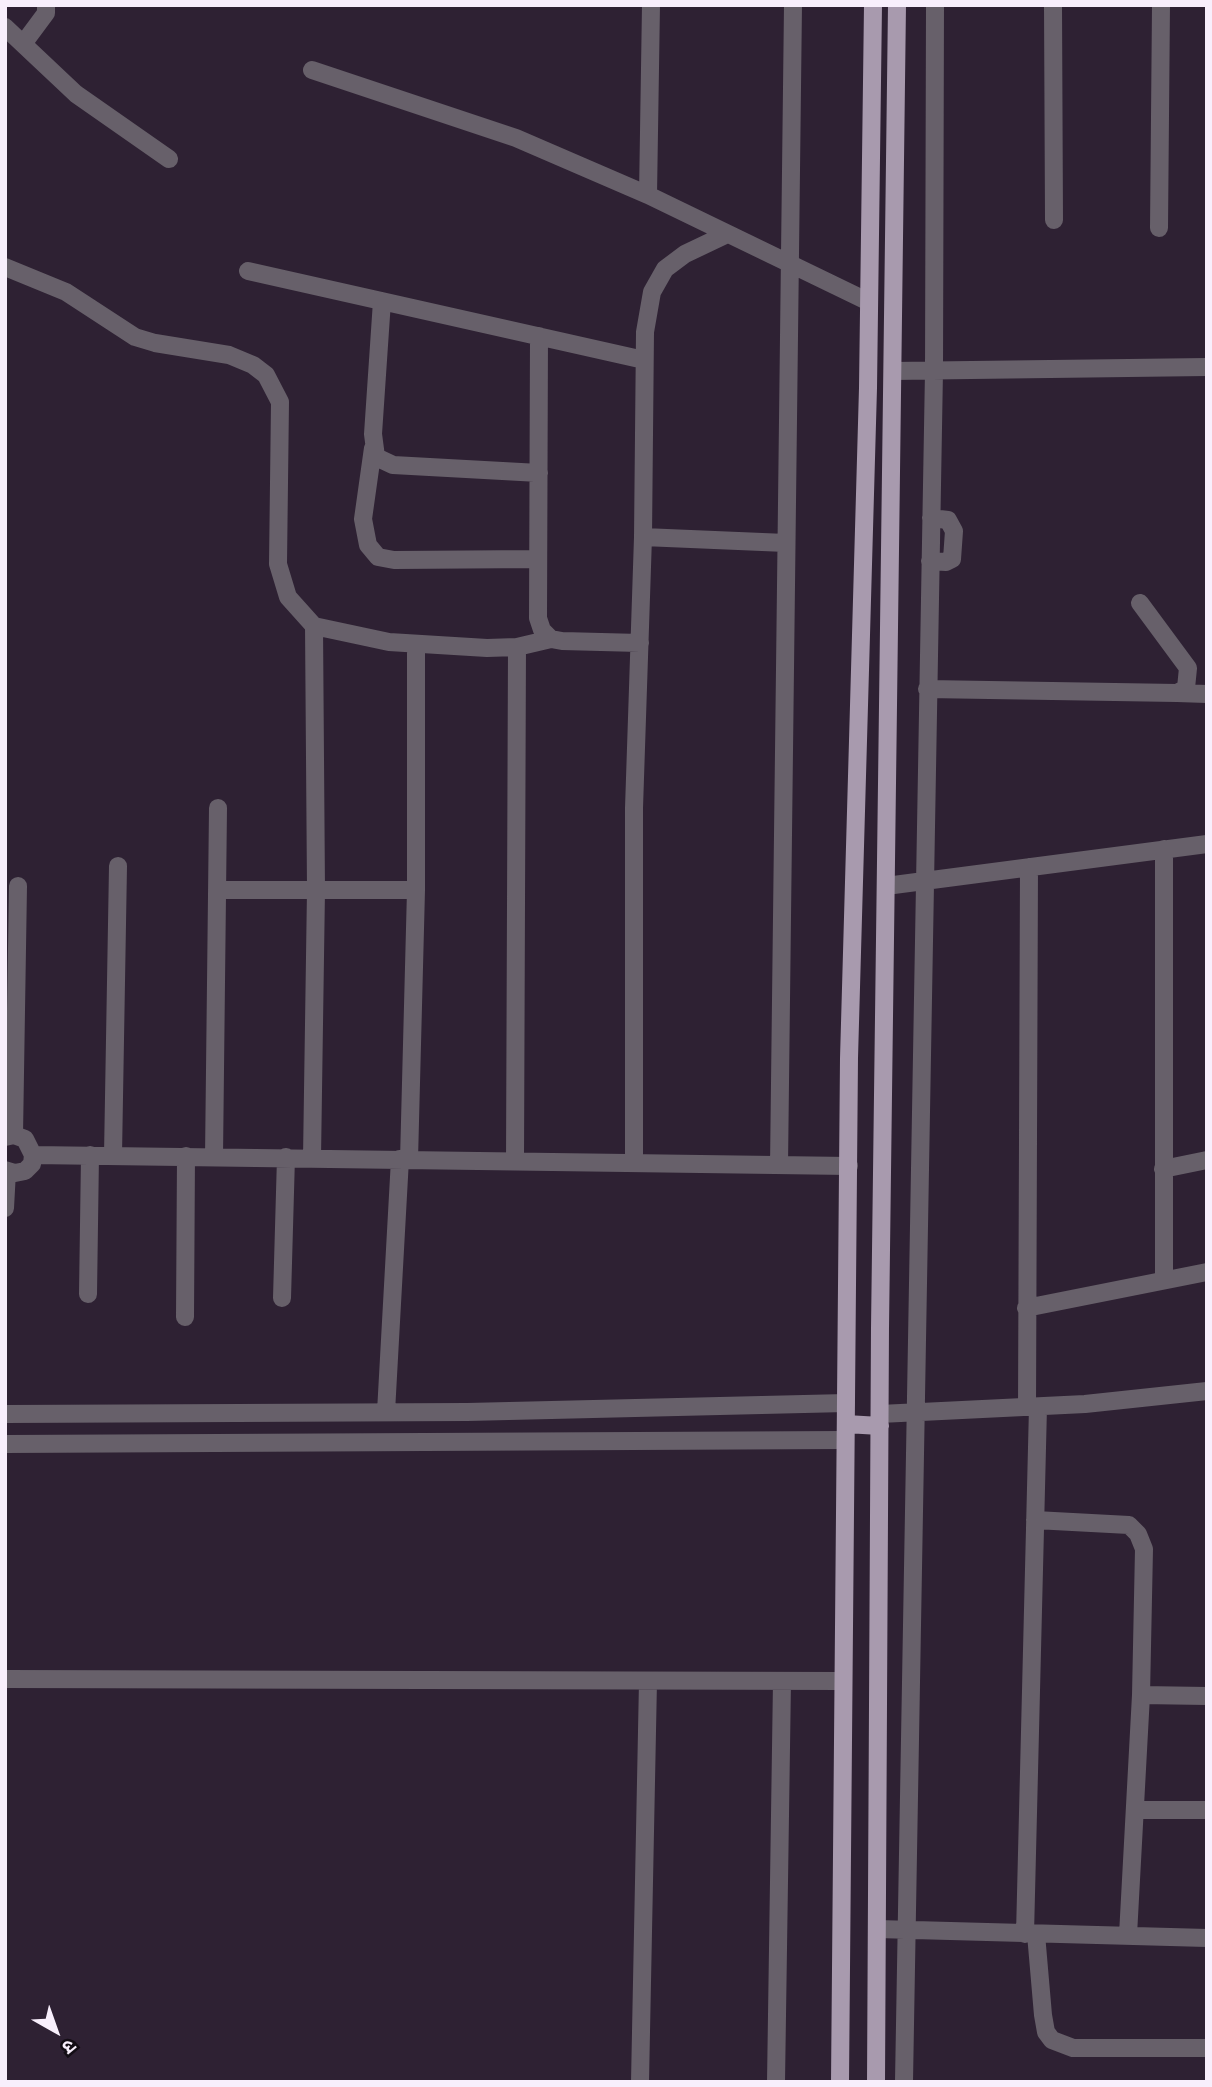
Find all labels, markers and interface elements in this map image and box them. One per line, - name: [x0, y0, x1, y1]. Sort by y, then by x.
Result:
- north arrow: [21, 1996, 91, 2066]
- text: उ: [58, 2034, 81, 2060]

